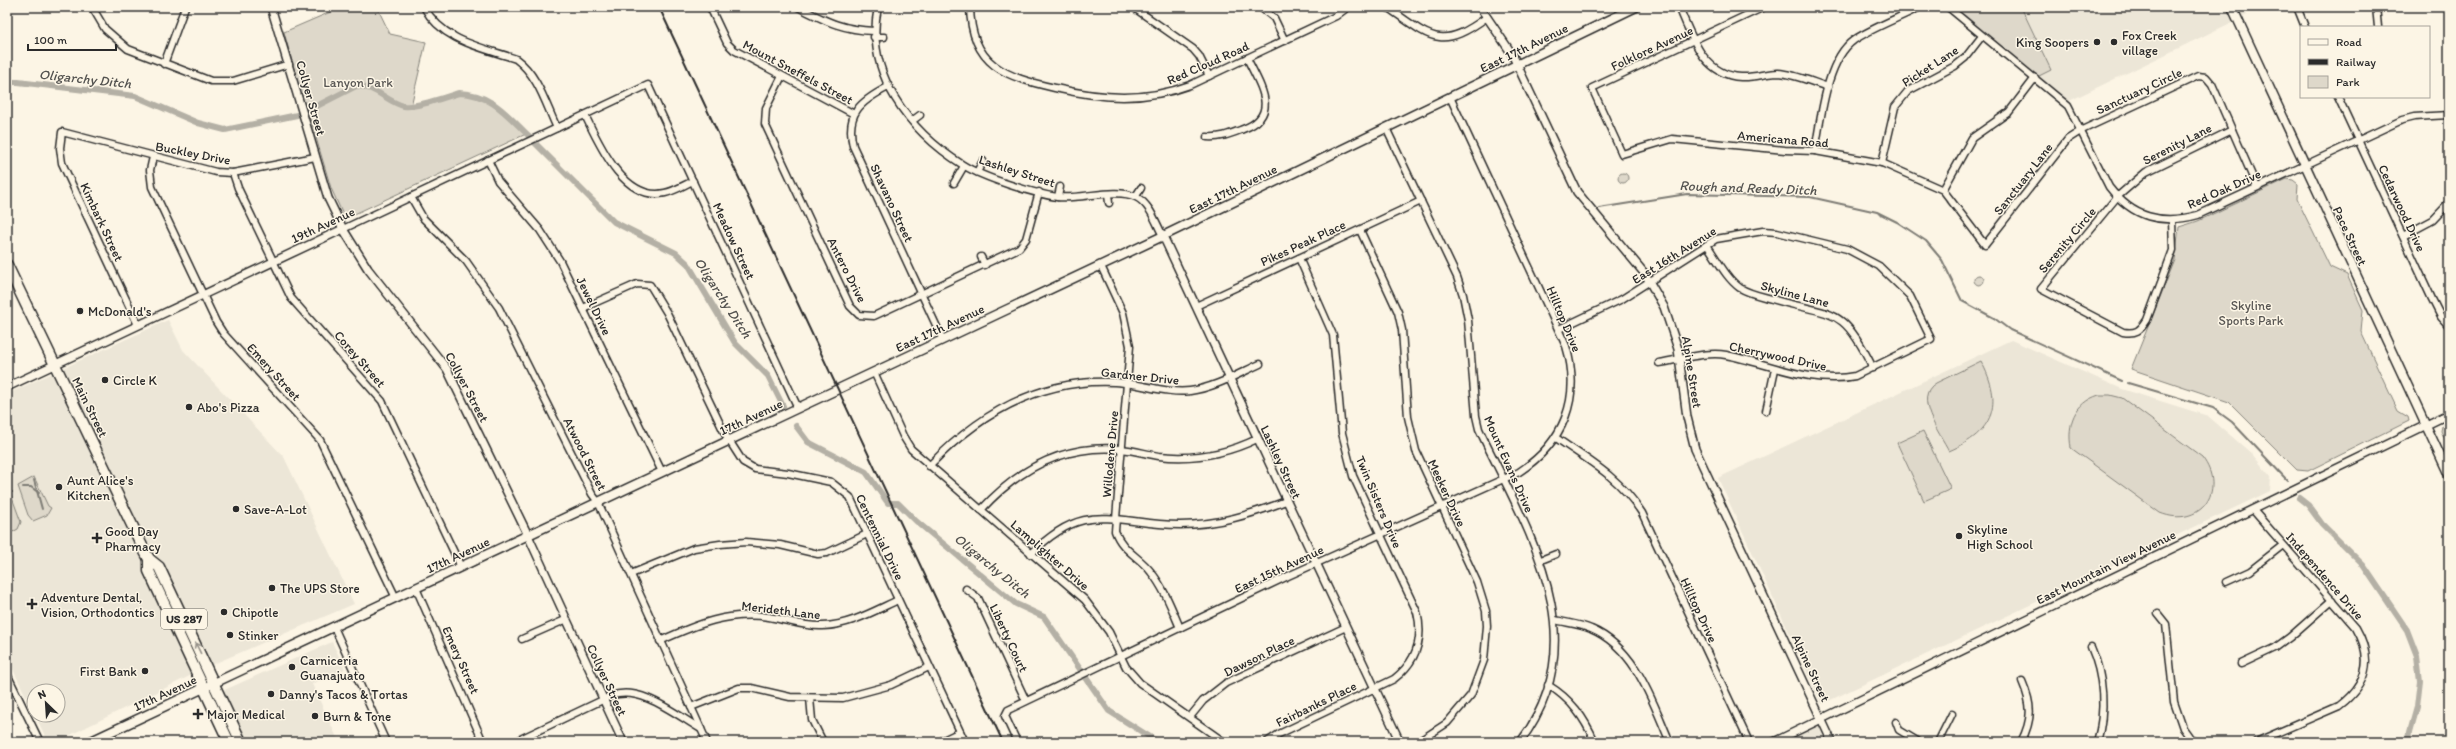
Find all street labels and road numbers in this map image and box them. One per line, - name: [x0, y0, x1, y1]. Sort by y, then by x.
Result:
- street label: East 17th Avenue: [1478, 20, 1570, 76]
- street label: Folklore Avenue: [1608, 22, 1696, 74]
- street label: Mount Sneffels Street: [740, 37, 856, 107]
- street label: Red Cloud Road: [1165, 38, 1251, 88]
- street label: Picket Lane: [1899, 42, 1961, 90]
- street label: Collyer Street: [293, 59, 329, 137]
- street label: Sanctuary Circle: [2094, 65, 2184, 117]
- street label: Serenity Lane: [2140, 120, 2214, 168]
- street label: Americana Road: [1737, 128, 1829, 150]
- street label: Buckley Drive: [154, 138, 232, 168]
- street label: Sanctuary Lane: [1990, 140, 2056, 218]
- street label: Lashley Street: [977, 152, 1057, 190]
- street label: Shavano Street: [867, 161, 917, 245]
- street label: East 17th Avenue: [1187, 161, 1279, 217]
- street label: Cedarwood Drive: [2375, 162, 2429, 254]
- street label: Red Oak Drive: [2185, 166, 2263, 212]
- street label: Kimbark Street: [77, 180, 127, 264]
- street label: Meadow Street: [710, 200, 758, 282]
- street label: 19th Avenue: [289, 204, 357, 246]
- street label: Serenity Circle: [2035, 204, 2099, 276]
- street label: Pace Street: [2330, 204, 2370, 268]
- street label: Pikes Peak Place: [1258, 217, 1348, 269]
- street label: East 16th Avenue: [1629, 223, 1719, 287]
- street label: Antero Drive: [824, 235, 870, 305]
- street label: Jewel Drive: [573, 274, 615, 338]
- street label: Skyline Lane: [1759, 278, 1831, 310]
- street label: Hilltop Drive: [1543, 284, 1585, 354]
- street label: East 17th Avenue: [893, 301, 987, 355]
- street label: Corey Street: [331, 328, 389, 390]
- street label: Alpine Street: [1679, 335, 1705, 409]
- street label: Cherrywood Drive: [1728, 338, 1828, 374]
- street label: Emery Street: [244, 340, 304, 404]
- street label: Collyer Street: [442, 349, 492, 425]
- street label: Gardner Drive: [1100, 364, 1180, 388]
- street label: Main Street: [69, 374, 111, 440]
- street label: 17th Avenue: [717, 396, 785, 438]
- street label: Willodene Drive: [1099, 410, 1121, 498]
- street label: Mount Evans Drive: [1481, 413, 1537, 515]
- street label: Atwood Street: [560, 415, 610, 493]
- street label: Lashley Street: [1257, 423, 1305, 501]
- street label: Twin Sisters Drive: [1353, 454, 1405, 550]
- street label: Meeker Drive: [1425, 457, 1469, 529]
- street label: Centennial Drive: [853, 492, 907, 582]
- street label: Lamplighter Drive: [1008, 517, 1092, 593]
- street label: East Mountain View Avenue: [2034, 527, 2178, 607]
- street label: Independence Drive: [2283, 529, 2367, 623]
- street label: 17th Avenue: [424, 534, 492, 576]
- street label: East 15th Avenue: [1232, 542, 1326, 596]
- street label: Hilltop Drive: [1677, 575, 1721, 645]
- street label: Merideth Lane: [741, 598, 821, 622]
- street label: Liberty Court: [987, 601, 1031, 675]
- road number: US 287: [161, 609, 207, 629]
- street label: Emery Street: [439, 624, 483, 696]
- street label: Dawson Place: [1221, 632, 1297, 680]
- street label: Alpine Street: [1789, 632, 1833, 704]
- street label: Collyer Street: [584, 642, 630, 718]
- street label: 17th Avenue: [131, 672, 199, 714]
- street label: Fairbanks Place: [1273, 678, 1359, 730]

